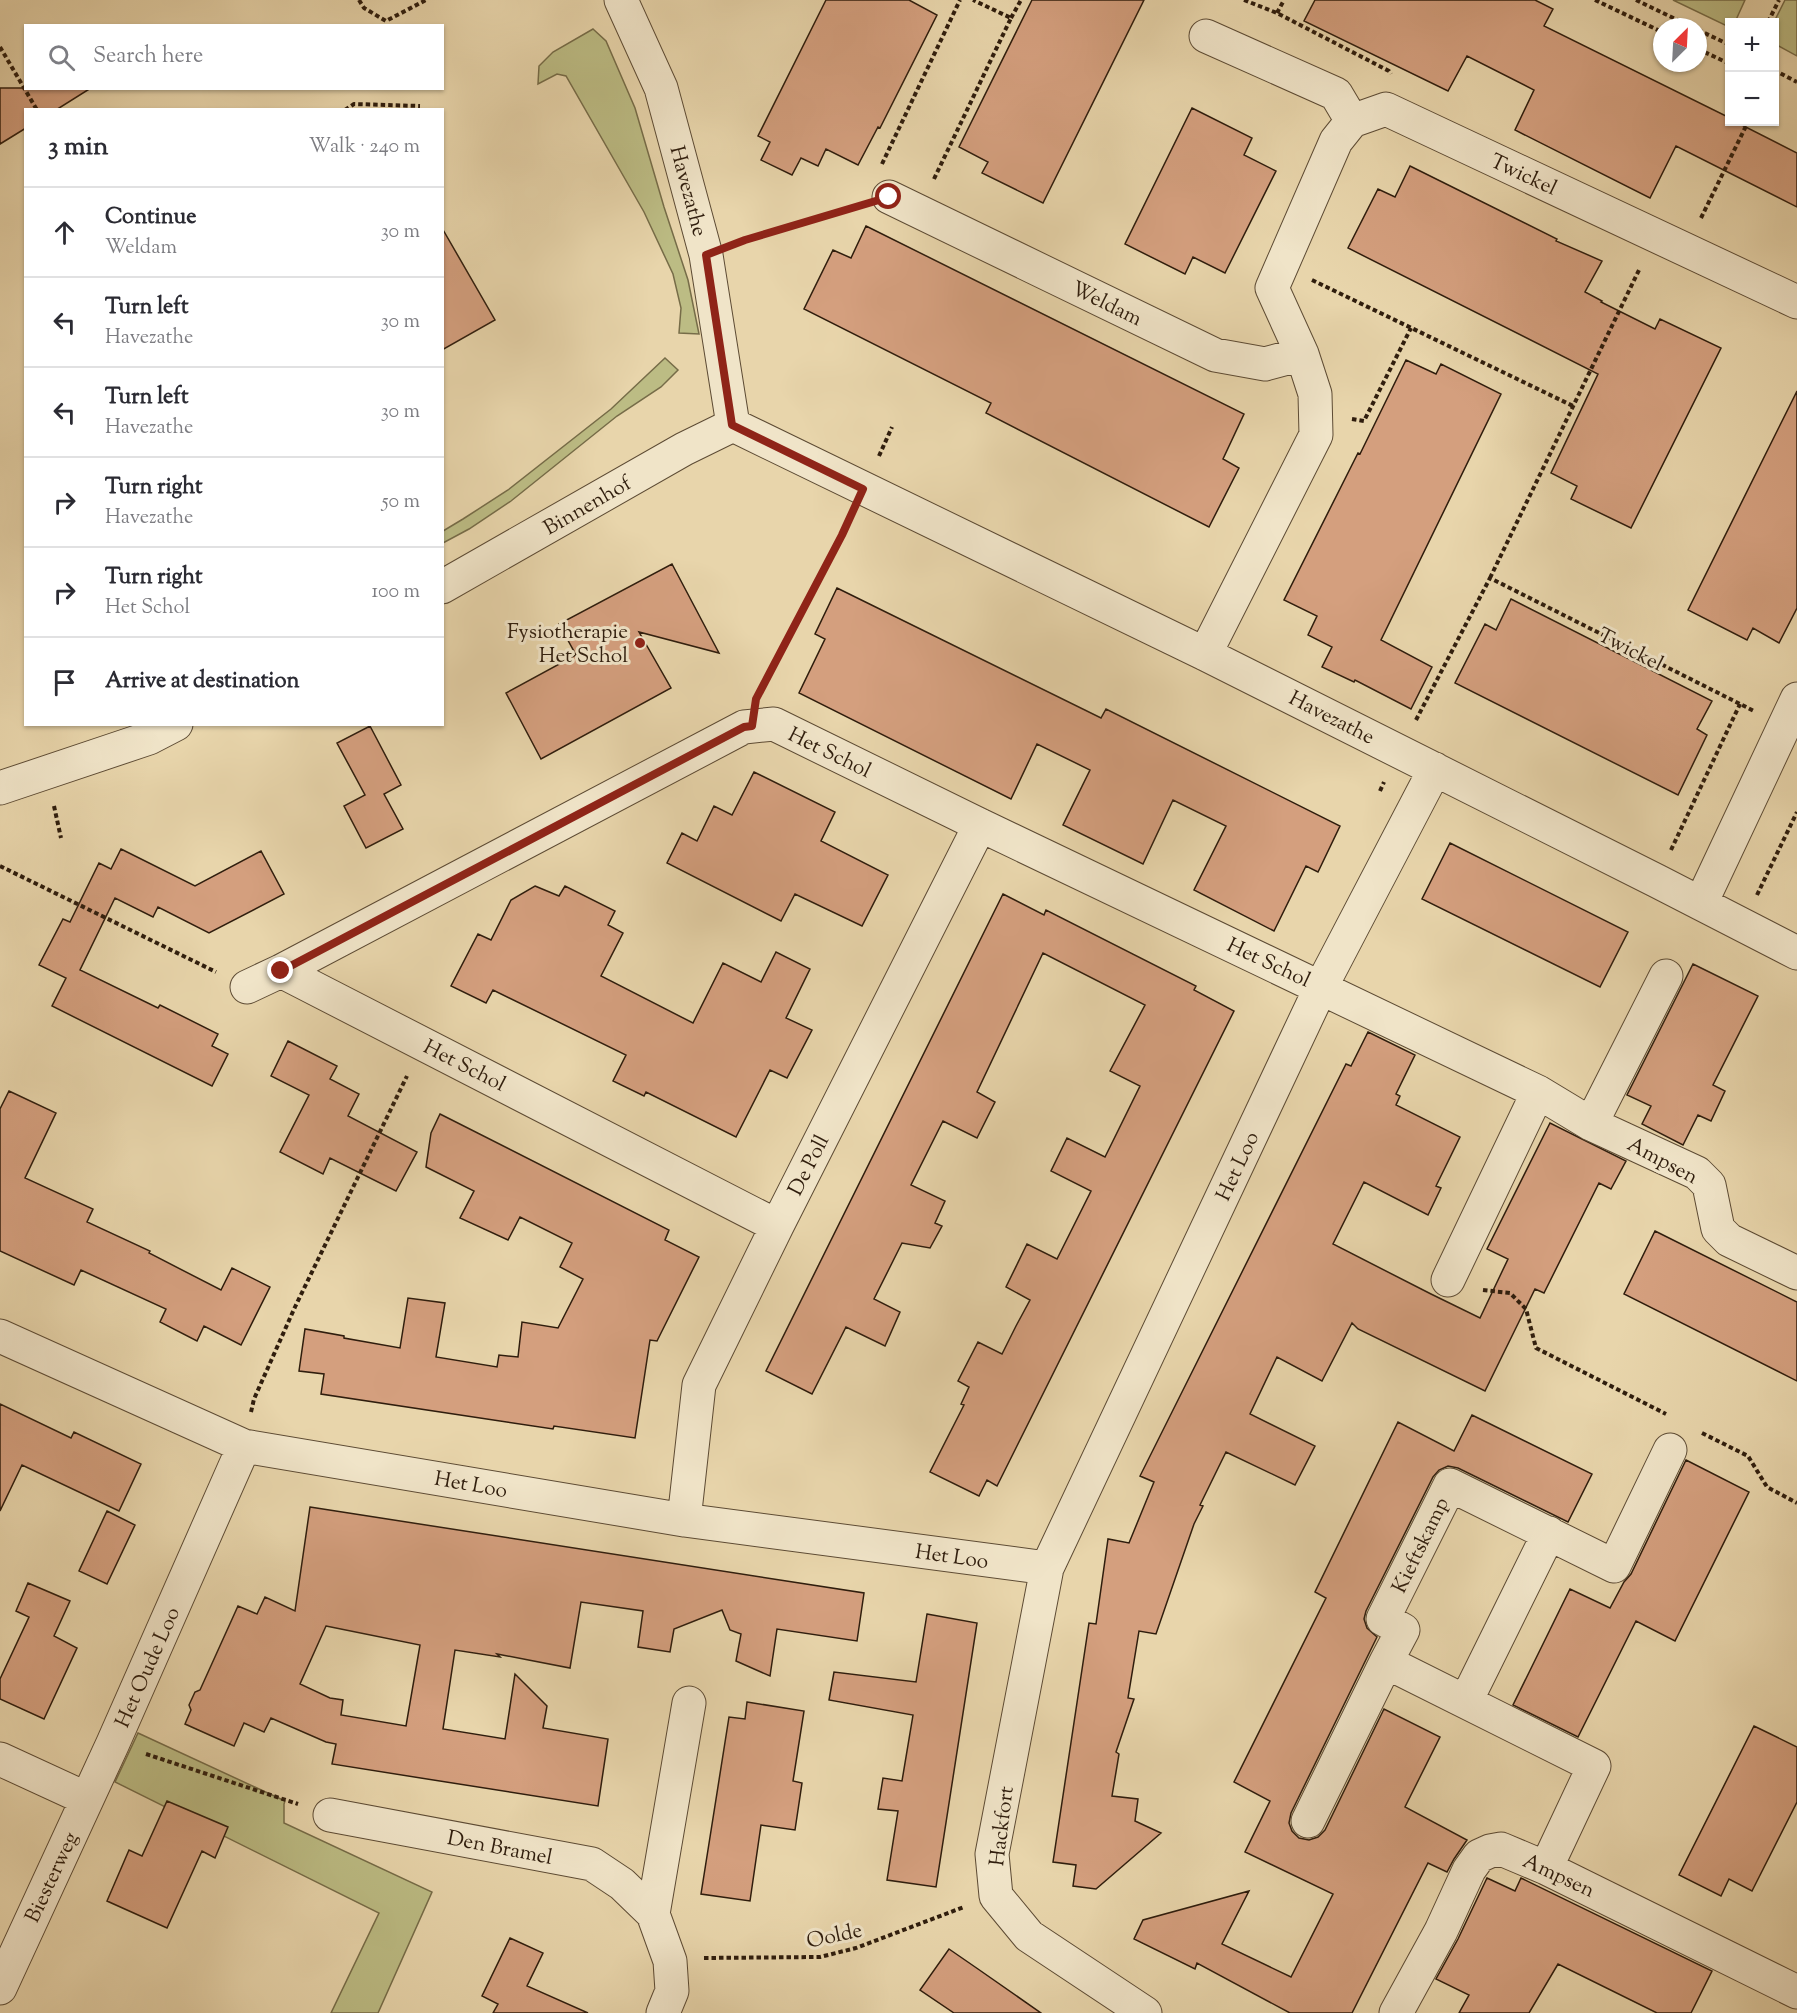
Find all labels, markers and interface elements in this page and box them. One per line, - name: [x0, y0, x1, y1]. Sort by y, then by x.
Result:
- north arrow: [1653, 18, 1707, 72]
- map controls: [1725, 18, 1779, 126]
- button: +: [1725, 18, 1779, 72]
- search box: [24, 24, 444, 90]
- icon: search: [45, 41, 78, 74]
- text: Search here: [93, 41, 203, 73]
- button: −: [1725, 72, 1779, 126]
- text: 3 min: [48, 129, 108, 166]
- text: Walk · 240 m: [309, 133, 420, 162]
- street label: Havezathe: [661, 143, 714, 240]
- street label: Twickel: [1485, 147, 1562, 204]
- route start: [875, 183, 901, 209]
- text: Continue: [105, 202, 196, 234]
- icon: ahead: [48, 216, 81, 249]
- text: 30 m: [381, 218, 420, 247]
- text: Weldam: [105, 234, 177, 263]
- street label: Weldam: [1066, 275, 1147, 335]
- text: Turn left: [105, 292, 188, 324]
- icon: left: [48, 306, 81, 339]
- text: 30 m: [381, 308, 420, 337]
- text: Havezathe: [105, 324, 193, 353]
- text: Turn left: [105, 382, 188, 414]
- icon: left: [48, 396, 81, 429]
- text: 30 m: [381, 398, 420, 427]
- text: Havezathe: [105, 414, 193, 443]
- street label: Binnenhof: [539, 469, 639, 544]
- text: Turn right: [105, 472, 202, 504]
- icon: right: [48, 486, 81, 519]
- text: 50 m: [382, 488, 420, 517]
- text: Havezathe: [105, 504, 193, 533]
- text: Turn right: [105, 562, 202, 594]
- icon: right: [48, 576, 81, 609]
- text: 100 m: [371, 578, 420, 607]
- text: Het Schol: [105, 594, 190, 623]
- place label: Fysiotherapie Het Schol: [507, 618, 628, 672]
- street label: Twickel: [1592, 621, 1668, 680]
- marker: Fysiotherapie Het Schol: [633, 636, 647, 650]
- icon: arrive: [48, 666, 81, 699]
- text: Arrive at destination: [105, 666, 300, 698]
- street label: Havezathe: [1283, 684, 1379, 753]
- street label: Het Schol: [782, 721, 876, 787]
- street label: Het Schol: [1221, 931, 1315, 996]
- route end: [267, 957, 293, 983]
- street label: Het Schol: [418, 1033, 511, 1100]
- street label: Het Loo: [1210, 1127, 1268, 1207]
- street label: De Poll: [782, 1130, 838, 1202]
- street label: Ampsen: [1621, 1131, 1703, 1193]
- street label: Het Loo: [432, 1465, 509, 1507]
- street label: Kieftskamp: [1386, 1493, 1458, 1599]
- street label: Het Loo: [913, 1538, 990, 1578]
- street label: Het Oude Loo: [109, 1603, 189, 1733]
- street label: Hackfort: [983, 1785, 1023, 1868]
- street label: Den Bramel: [444, 1824, 555, 1874]
- street label: Biesterweg: [19, 1828, 87, 1928]
- street label: Ampsen: [1517, 1847, 1599, 1907]
- street label: Oolde: [804, 1916, 865, 1957]

